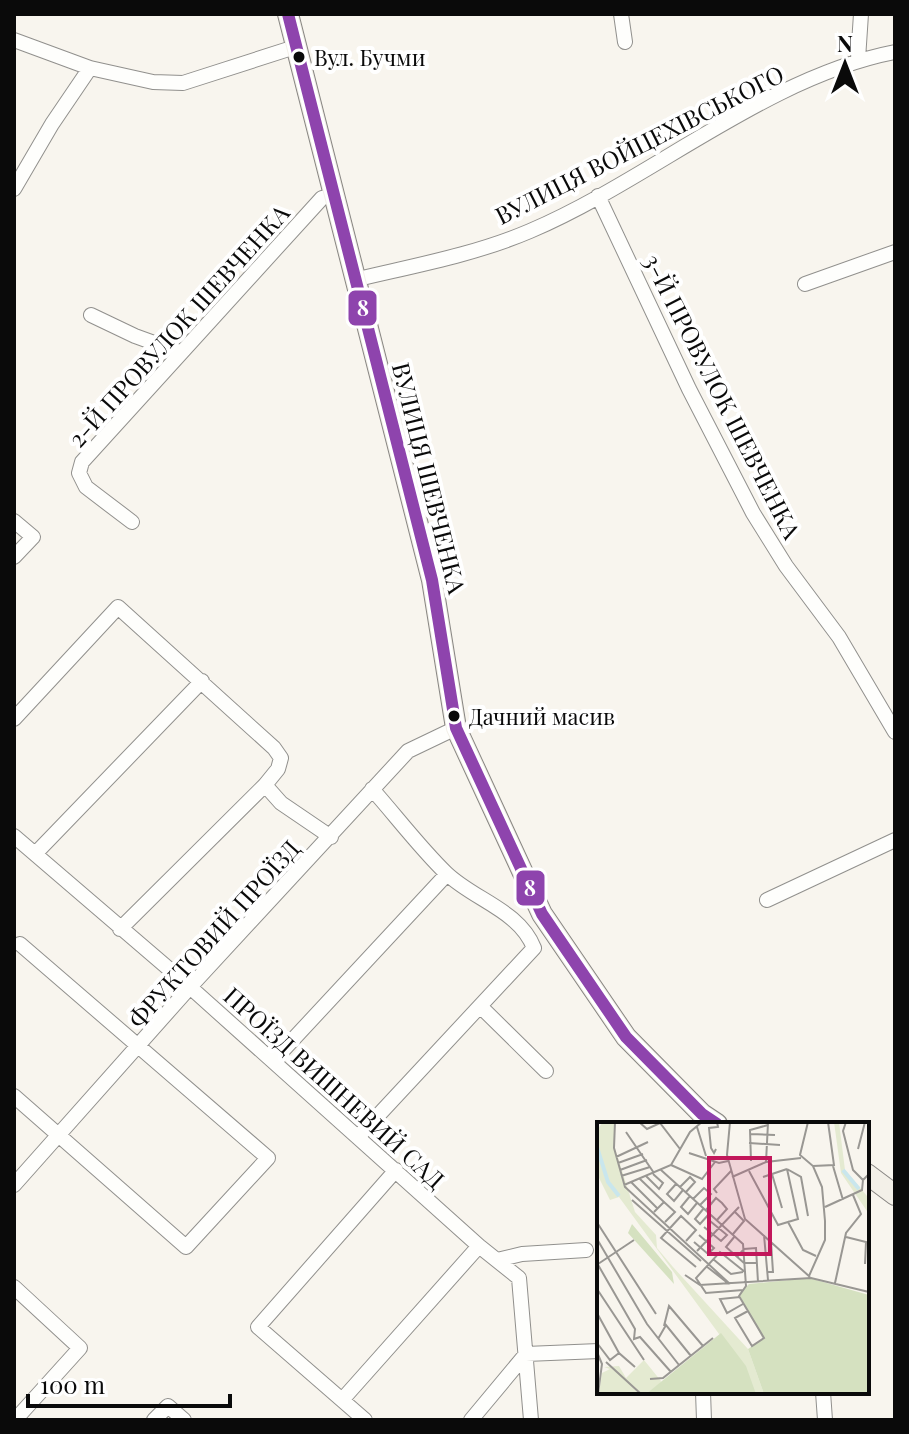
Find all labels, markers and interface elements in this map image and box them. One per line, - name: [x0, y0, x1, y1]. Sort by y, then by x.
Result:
- north arrow: [805, 24, 885, 104]
- text: N: [837, 28, 853, 58]
- place label: Вул. Бучми: [314, 42, 426, 72]
- marker: Вул. Бучми: [291, 49, 307, 65]
- street label: ВУЛИЦЯ ВОЙЦЕХІВСЬКОГО: [489, 57, 789, 231]
- street label: 2-Й ПРОВУЛОК ШЕВЧЕНКА: [60, 196, 296, 453]
- street label: 3-Й ПРОВУЛОК ШЕВЧЕНКА: [637, 248, 809, 545]
- line badge: 8: [347, 289, 378, 327]
- text: 8: [357, 292, 369, 322]
- street label: ВУЛИЦЯ ШЕВЧЕНКА: [386, 359, 474, 598]
- place label: Дачний масив: [469, 701, 615, 731]
- marker: Дачний масив: [446, 708, 462, 724]
- street label: ФРУКТОВИЙ ПРОЇЗД: [120, 832, 306, 1034]
- line badge: 8: [515, 869, 546, 907]
- text: 8: [524, 872, 536, 902]
- street label: ПРОЇЗД ВИШНЕВИЙ САД: [218, 979, 452, 1195]
- inset map: [597, 1122, 869, 1394]
- scale bar: [28, 1358, 230, 1408]
- text: 100 m: [40, 1368, 105, 1400]

